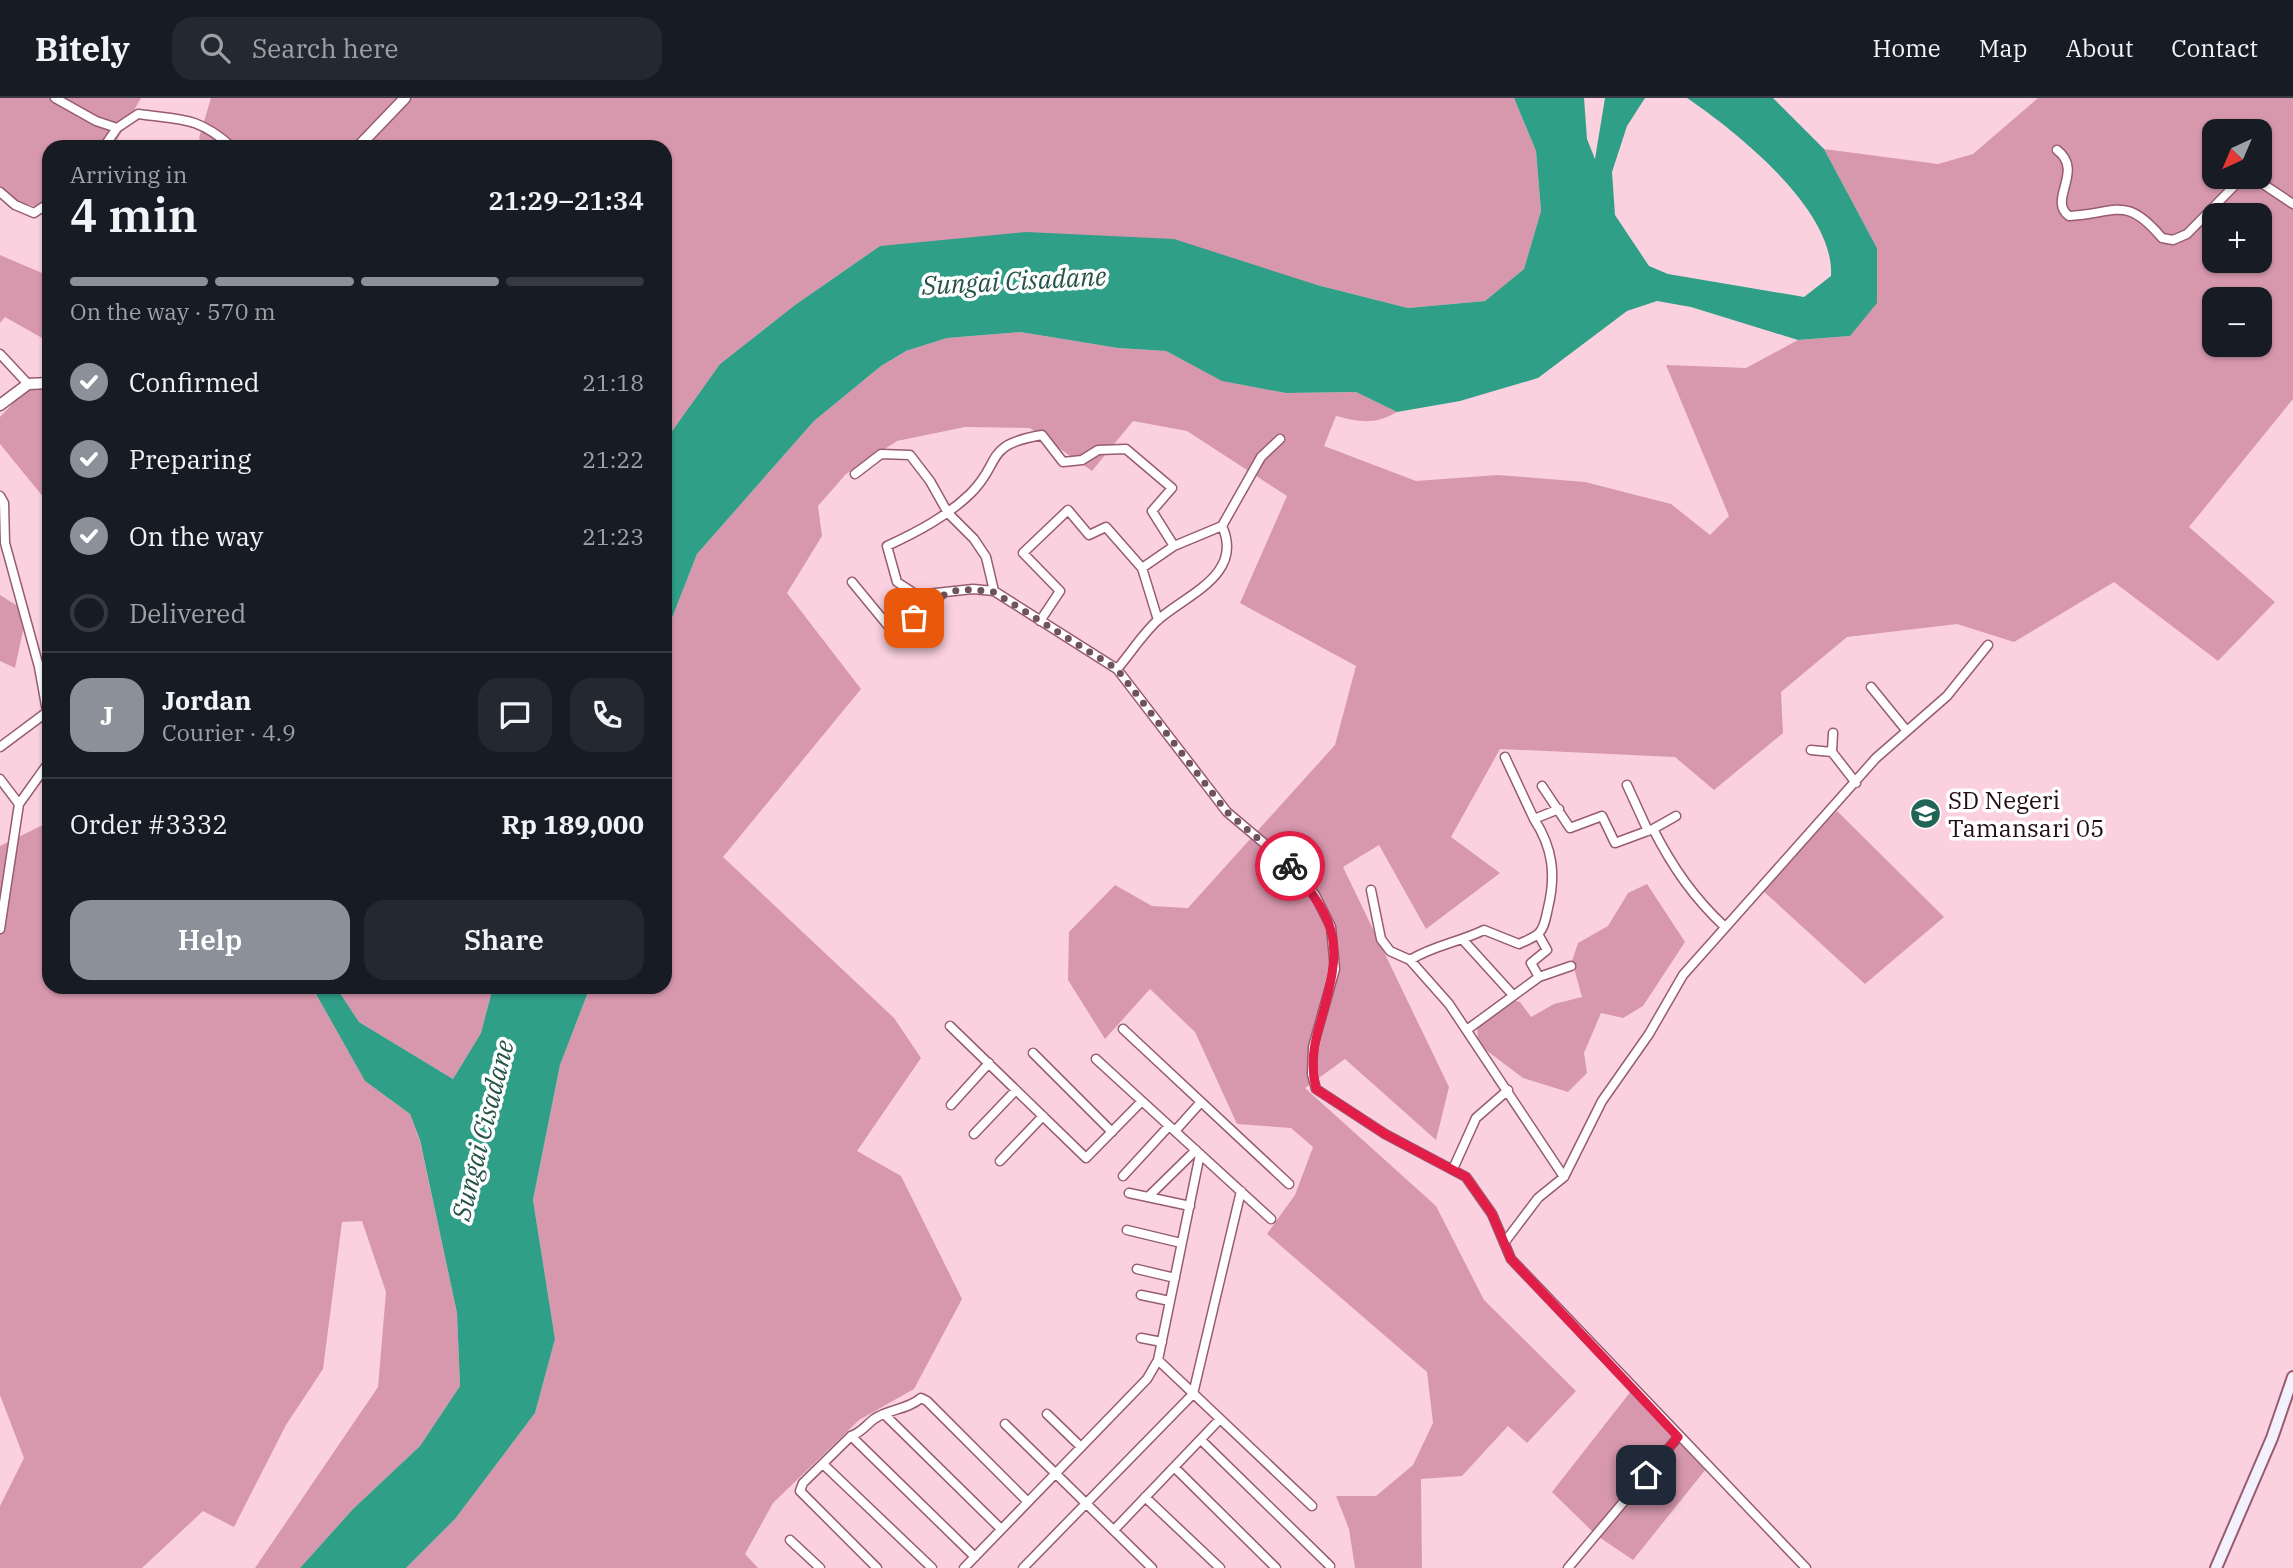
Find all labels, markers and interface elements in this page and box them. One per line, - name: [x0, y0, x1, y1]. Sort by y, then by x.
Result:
- search box: [172, 17, 662, 80]
- text: Bitely: [35, 27, 130, 70]
- icon: search: [196, 29, 234, 67]
- text: Search here: [252, 31, 398, 65]
- text: Home: [1873, 32, 1941, 64]
- text: Map: [1979, 32, 2027, 64]
- text: About: [2065, 32, 2133, 64]
- text: Contact: [2171, 32, 2258, 64]
- north arrow: [2202, 119, 2272, 189]
- map controls: [2202, 119, 2272, 357]
- text: Arriving in: [70, 159, 187, 189]
- text: 21:29–21:34: [488, 183, 644, 217]
- text: 4 min: [70, 185, 198, 245]
- button: +: [2202, 203, 2272, 273]
- water label: Sungai Cisadane: [920, 258, 1108, 302]
- button: −: [2202, 287, 2272, 357]
- text: On the way · 570 m: [70, 296, 276, 326]
- icon: check: [70, 363, 108, 401]
- text: Confirmed: [129, 365, 260, 399]
- text: 21:18: [582, 367, 644, 397]
- icon: check: [70, 440, 108, 478]
- text: Preparing: [129, 442, 251, 476]
- text: 21:22: [582, 444, 644, 474]
- icon: check: [70, 517, 108, 555]
- text: On the way: [129, 519, 263, 553]
- text: 21:23: [582, 521, 644, 551]
- pin: [884, 588, 944, 648]
- text: Delivered: [129, 596, 246, 630]
- icon: bag: [895, 599, 933, 637]
- button: chat: [478, 678, 552, 752]
- button: phone: [570, 678, 644, 752]
- text: Jordan: [162, 683, 252, 717]
- text: J: [100, 698, 114, 732]
- text: Courier · 4.9: [162, 717, 296, 747]
- place label: SD Negeri Tamansari 05: [1948, 784, 2104, 844]
- school or university icon: SD Negeri Tamansari 05: [1908, 797, 1942, 831]
- text: Order #3332: [70, 807, 228, 841]
- text: Rp 189,000: [501, 807, 644, 841]
- courier: [1255, 831, 1325, 901]
- icon: bike: [1271, 847, 1309, 885]
- button: Help: [70, 900, 350, 980]
- button: Share: [364, 900, 644, 980]
- water label: Sungai Cisadane: [443, 1036, 521, 1225]
- pin: [1616, 1445, 1676, 1505]
- icon: home: [1627, 1456, 1665, 1494]

